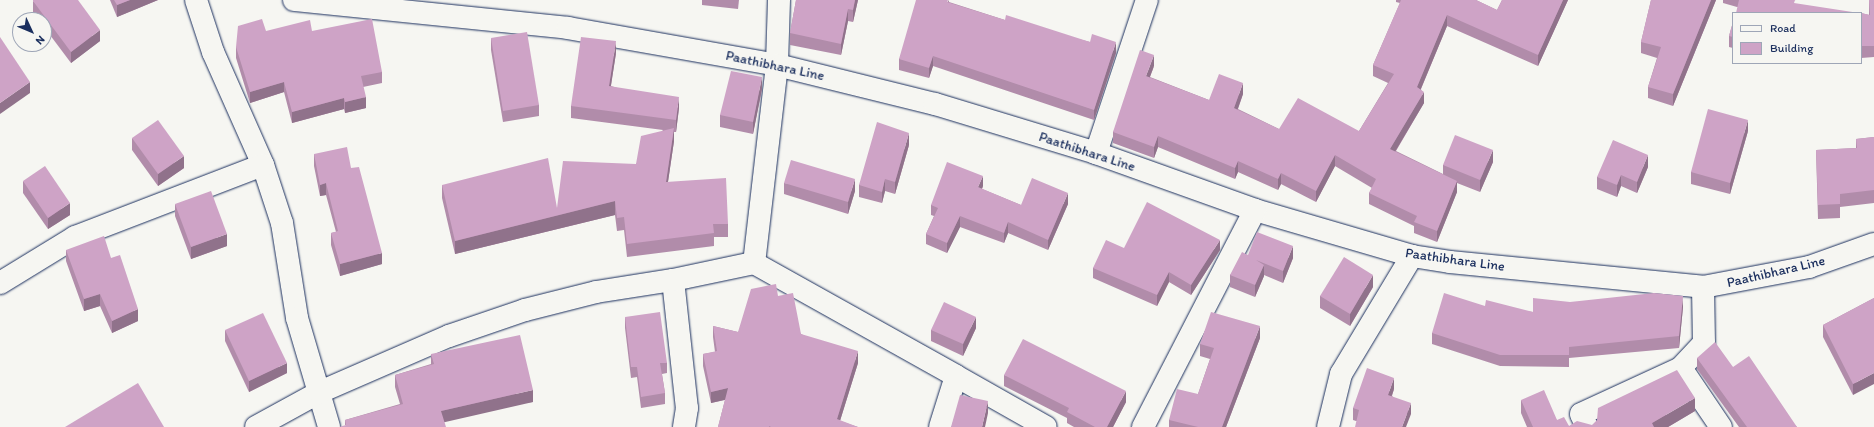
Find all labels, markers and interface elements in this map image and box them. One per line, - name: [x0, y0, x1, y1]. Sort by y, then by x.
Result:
- north arrow: [12, 12, 52, 52]
- legend: [1732, 12, 1862, 64]
- text: Road: [1770, 21, 1796, 35]
- text: N: [33, 33, 48, 47]
- text: Building: [1770, 41, 1813, 55]
- street label: Paathibhara Line: [724, 47, 826, 85]
- street label: Paathibhara Line: [1037, 129, 1137, 175]
- street label: Paathibhara Line: [1404, 245, 1506, 275]
- street label: Paathibhara Line: [1725, 253, 1827, 291]

